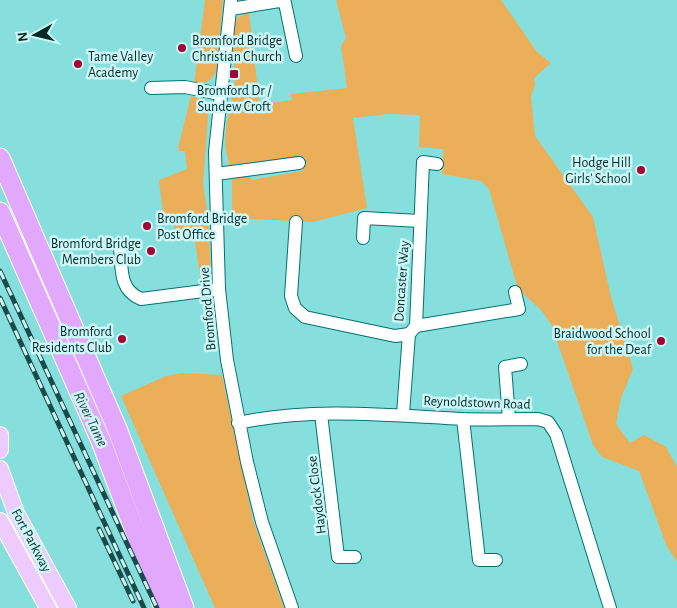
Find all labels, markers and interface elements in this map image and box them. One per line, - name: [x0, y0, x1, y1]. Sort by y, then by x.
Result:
- north arrow: [10, 10, 60, 60]
- text: N: [16, 31, 31, 42]
- place label: Bromford Bridge Christian Church: [192, 34, 282, 64]
- marker: Bromford Bridge Christian Church: [176, 42, 188, 54]
- place label: Tame Valley Academy: [88, 50, 153, 80]
- marker: Tame Valley Academy: [72, 58, 84, 70]
- marker: Bromford Dr / Sundew Croft: [228, 68, 240, 80]
- place label: Bromford Dr / Sundew Croft: [197, 84, 272, 114]
- place label: Hodge Hill Girls' School: [565, 156, 631, 186]
- marker: Hodge Hill Girls' School: [635, 164, 647, 176]
- place label: Bromford Bridge Post Office: [157, 212, 247, 242]
- marker: Bromford Bridge Post Office: [141, 220, 153, 232]
- place label: Bromford Bridge Members Club: [51, 237, 141, 267]
- street label: Doncaster Way: [392, 240, 412, 322]
- marker: Bromford Bridge Members Club: [145, 245, 157, 257]
- street label: Bromford Drive: [197, 267, 219, 351]
- place label: Bromford Residents Club: [32, 325, 112, 355]
- place label: Braidwood School for the Deaf: [553, 327, 652, 357]
- marker: Bromford Residents Club: [116, 333, 128, 345]
- marker: Braidwood School for the Deaf: [655, 335, 667, 347]
- water label: River Tame: [71, 389, 110, 449]
- street label: Reynoldstown Road: [423, 394, 531, 412]
- street label: Haydock Close: [305, 455, 329, 535]
- street label: Fort Parkway: [9, 507, 54, 574]

